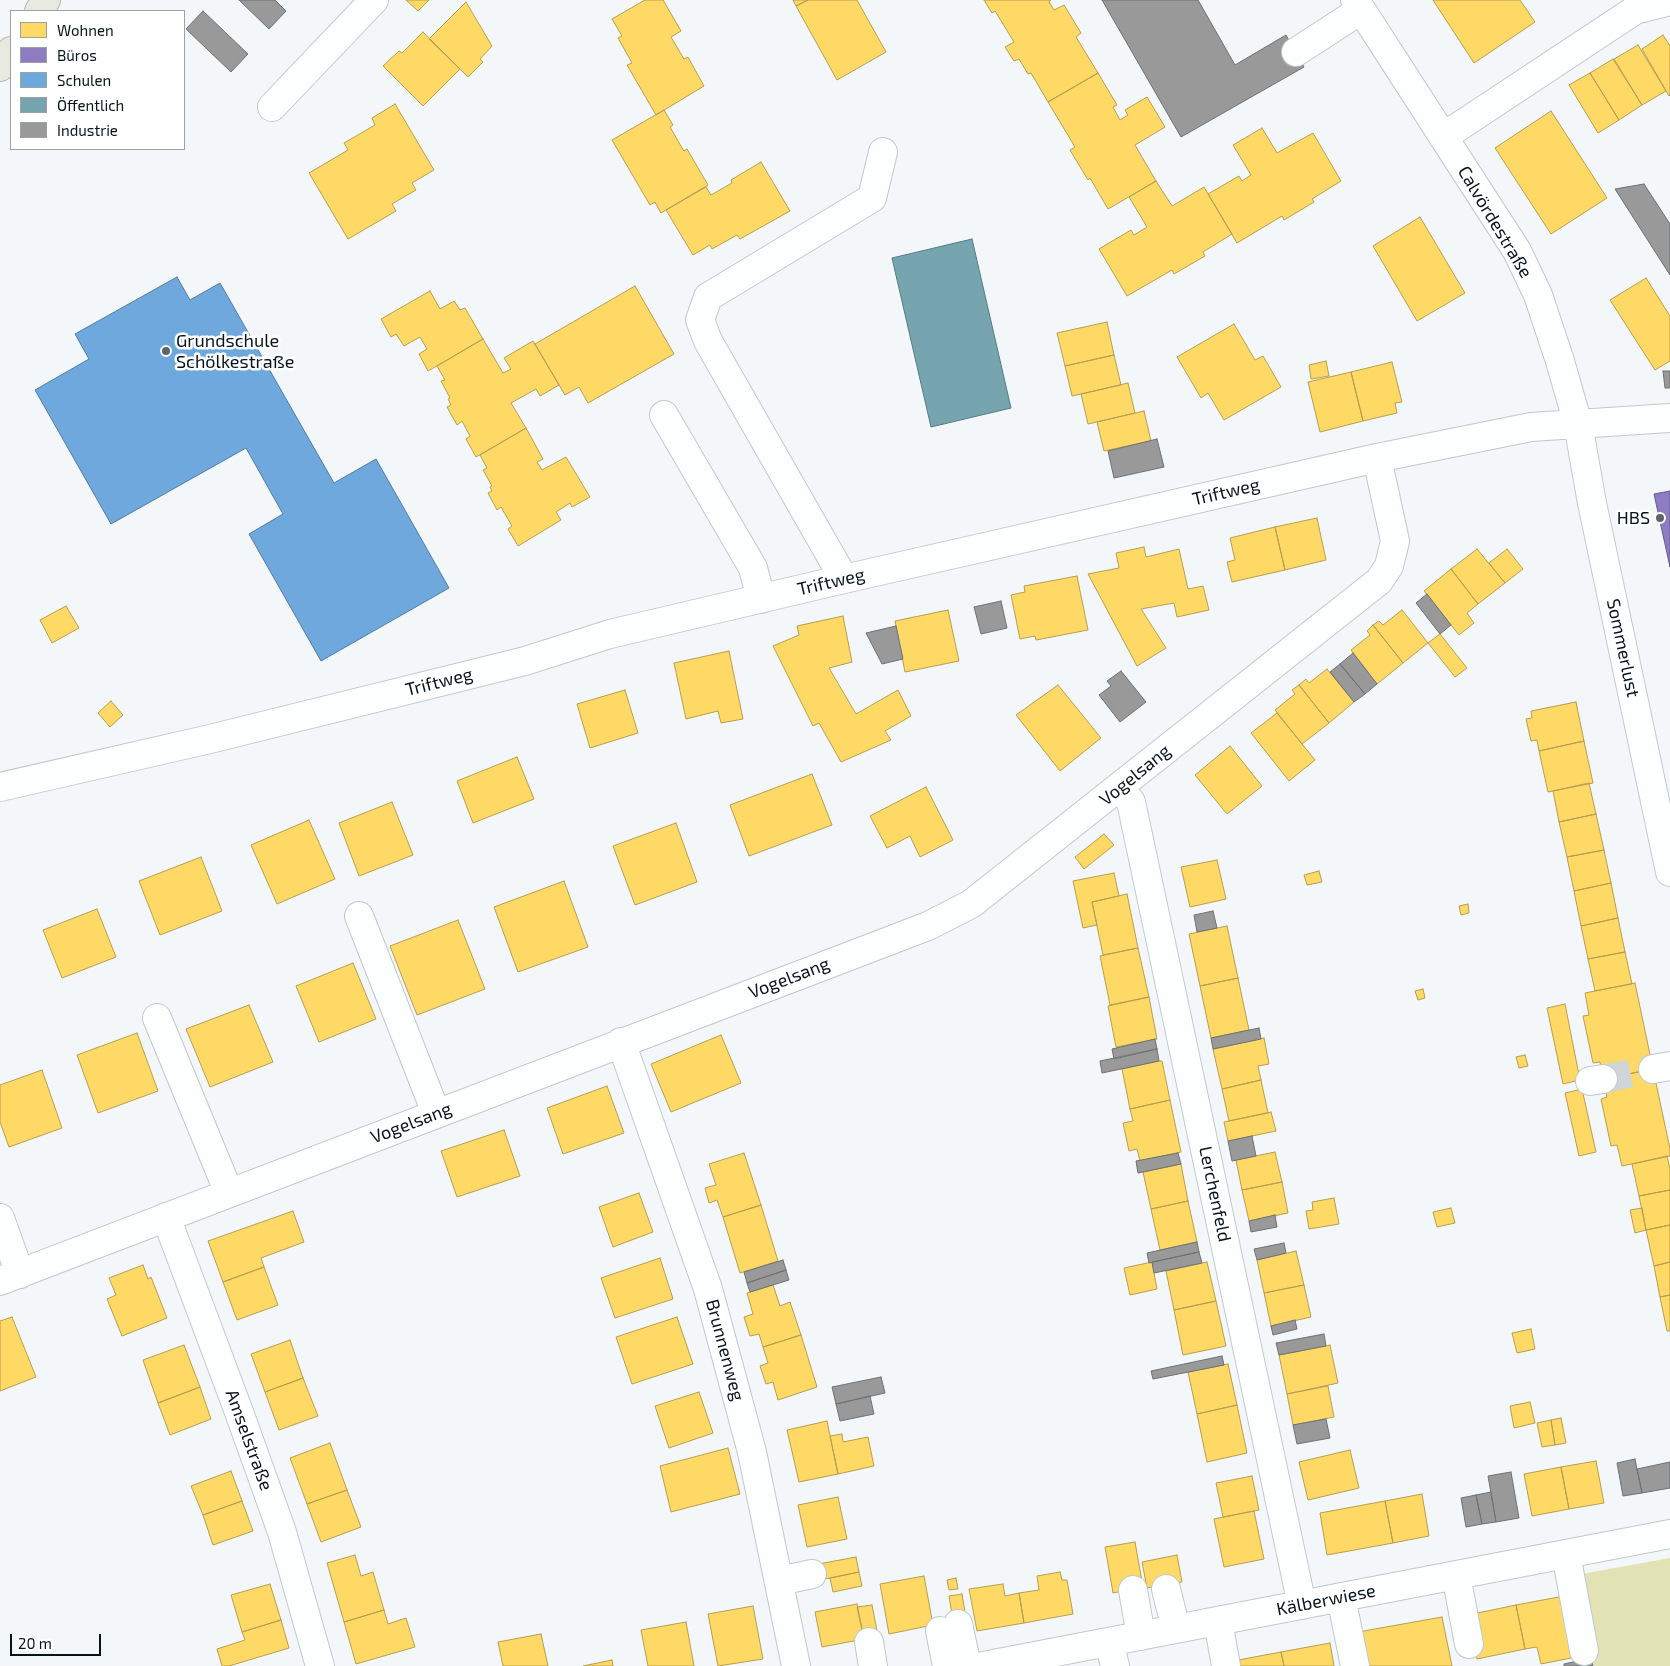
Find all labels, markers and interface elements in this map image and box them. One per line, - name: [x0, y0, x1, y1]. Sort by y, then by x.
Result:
- legend: [10, 10, 185, 150]
- text: Wohnen: [57, 21, 114, 39]
- text: Büros: [57, 46, 97, 64]
- text: Schulen: [57, 71, 111, 89]
- text: Öffentlich: [57, 96, 124, 114]
- text: Industrie: [57, 121, 118, 139]
- street label: Calvördestraße: [1453, 162, 1537, 282]
- place label: Grundschule Schölkestraße: [176, 330, 294, 372]
- marker: Grundschule Schölkestraße: [160, 345, 172, 357]
- street label: Triftweg: [1190, 474, 1262, 510]
- place label: HBS: [1617, 507, 1650, 529]
- marker: HBS: [1654, 512, 1666, 524]
- street label: Triftweg: [795, 564, 867, 600]
- street label: Sommerlust: [1602, 597, 1644, 699]
- street label: Triftweg: [403, 663, 475, 701]
- street label: Vogelsang: [1095, 740, 1175, 810]
- street label: Vogelsang: [745, 953, 833, 1003]
- street label: Vogelsang: [367, 1098, 455, 1148]
- street label: Lerchenfeld: [1194, 1144, 1236, 1244]
- street label: Brunnenweg: [701, 1297, 749, 1403]
- street label: Amselstraße: [221, 1386, 277, 1494]
- street label: Kälberwiese: [1274, 1580, 1378, 1620]
- scale bar: [12, 1624, 104, 1656]
- text: 20 m: [18, 1634, 52, 1652]

